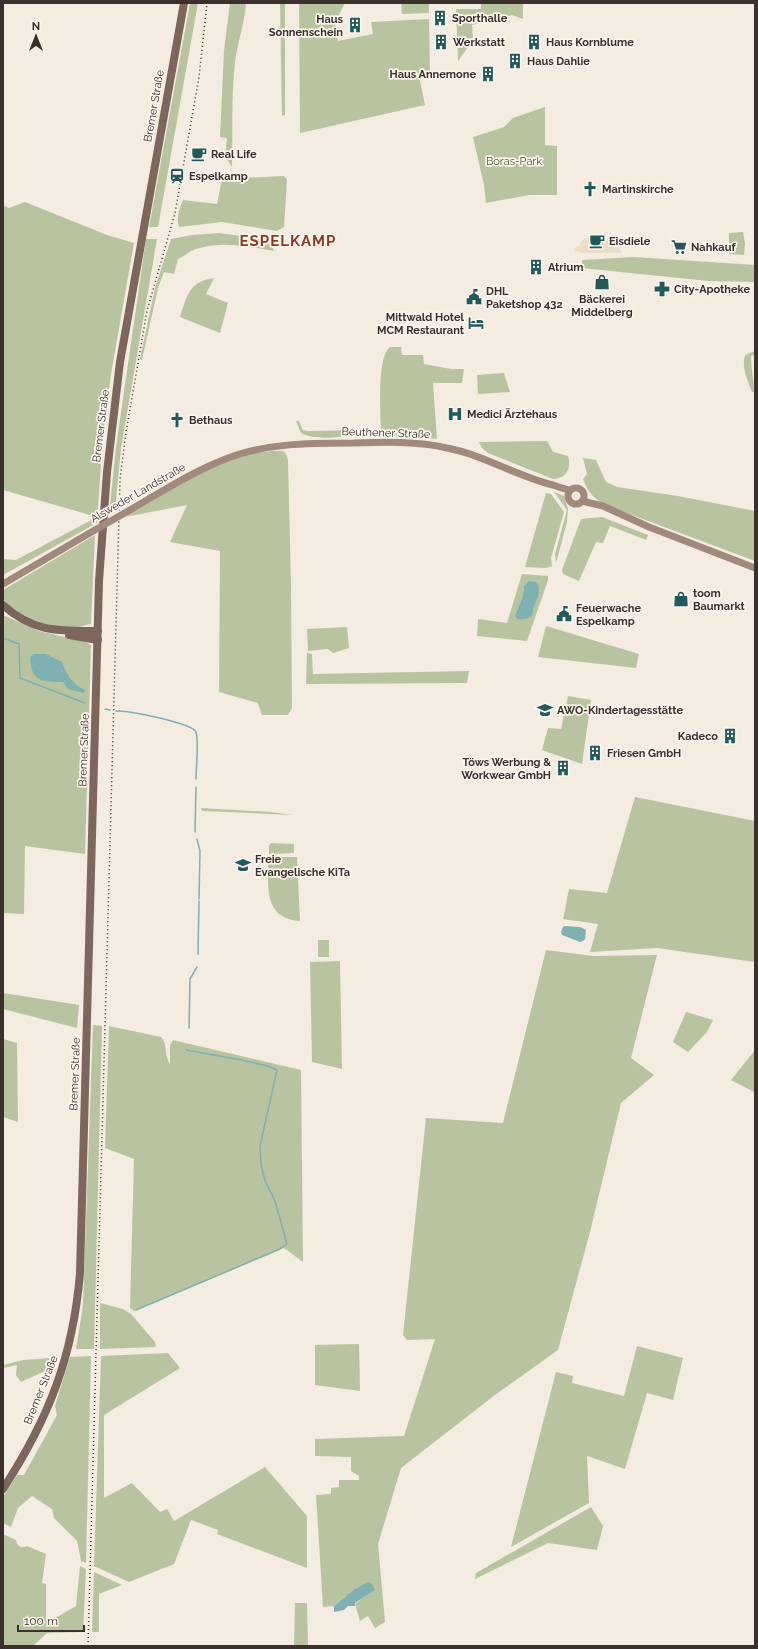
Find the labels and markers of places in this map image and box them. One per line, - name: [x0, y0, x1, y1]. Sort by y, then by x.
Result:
- building icon: Sporthalle: [431, 9, 449, 27]
- place label: Sporthalle: [452, 12, 508, 25]
- place label: Haus Sonnenschein: [269, 13, 344, 39]
- building icon: Haus Sonnenschein: [346, 16, 364, 34]
- building icon: Werkstatt: [432, 33, 450, 51]
- building icon: Haus Kornblume: [525, 33, 543, 51]
- place label: Werkstatt: [453, 36, 506, 49]
- place label: Haus Kornblume: [546, 36, 634, 49]
- building icon: Haus Dahlie: [506, 52, 524, 70]
- place label: Haus Dahlie: [527, 55, 590, 68]
- building icon: Haus Annemone: [479, 65, 497, 83]
- place label: Haus Annemone: [390, 68, 476, 81]
- cafe icon: Real Life: [190, 145, 208, 163]
- place label: Real Life: [211, 148, 257, 161]
- station icon: Espelkamp: [168, 167, 186, 185]
- place label: Espelkamp: [189, 170, 248, 183]
- church icon: Martinskirche: [581, 180, 599, 198]
- place label: Martinskirche: [602, 183, 674, 196]
- cafe icon: Eisdiele: [588, 232, 606, 250]
- place label: Eisdiele: [609, 235, 651, 248]
- supermarket icon: Nahkauf: [670, 238, 688, 256]
- place label: Nahkauf: [691, 241, 736, 254]
- building icon: Atrium: [527, 258, 545, 276]
- place label: Atrium: [548, 261, 583, 274]
- shop icon: Bäckerei Middelberg: [593, 273, 611, 291]
- pharmacy icon: City-Apotheke: [653, 280, 671, 298]
- place label: City-Apotheke: [674, 283, 750, 296]
- place label: DHL Paketshop 432: [486, 285, 563, 311]
- public building icon: DHL Paketshop 432: [465, 288, 483, 306]
- place label: Bäckerei Middelberg: [571, 293, 633, 319]
- place label: Mittwald Hotel MCM Restaurant: [377, 311, 465, 337]
- hotel icon: Mittwald Hotel MCM Restaurant: [467, 314, 485, 332]
- hospital icon: Medici Ärztehaus: [446, 405, 464, 423]
- place label: Medici Ärztehaus: [467, 407, 558, 421]
- church icon: Bethaus: [168, 411, 186, 429]
- place label: Bethaus: [189, 414, 233, 427]
- place label: toom Baumarkt: [693, 587, 746, 613]
- shop icon: toom Baumarkt: [672, 590, 690, 608]
- place label: Feuerwache Espelkamp: [576, 602, 641, 628]
- public building icon: Feuerwache Espelkamp: [555, 605, 573, 623]
- school or university icon: AWO-Kindertagesstätte: [536, 701, 554, 719]
- place label: AWO-Kindertagesstätte: [557, 704, 683, 717]
- building icon: Kadeco: [721, 727, 739, 745]
- place label: Kadeco: [678, 730, 718, 743]
- building icon: Friesen GmbH: [586, 744, 604, 762]
- place label: Friesen GmbH: [607, 747, 681, 760]
- place label: Töws Werbung & Workwear GmbH: [461, 756, 551, 782]
- building icon: Töws Werbung & Workwear GmbH: [554, 759, 572, 777]
- place label: Freie Evangelische KiTa: [255, 853, 350, 879]
- school or university icon: Freie Evangelische KiTa: [234, 856, 252, 874]

